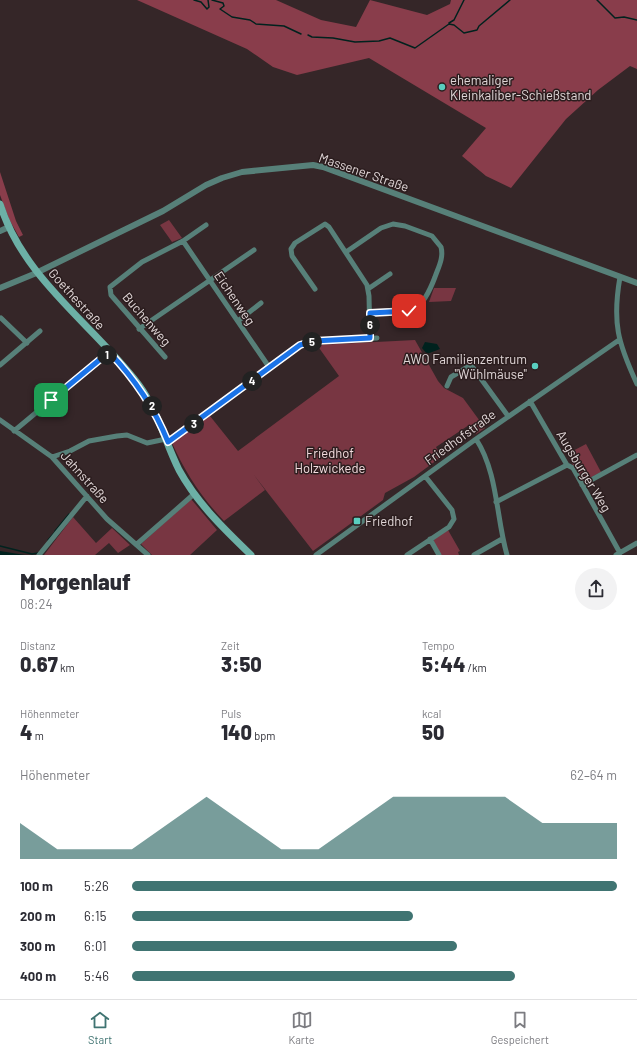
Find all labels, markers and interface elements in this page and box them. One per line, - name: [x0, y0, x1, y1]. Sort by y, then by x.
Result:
- place label: ehemaliger Kleinkaliber-Schießstand: [450, 72, 591, 103]
- marker: ehemaliger Kleinkaliber-Schießstand: [437, 82, 447, 92]
- street label: Massener Straße: [317, 149, 411, 195]
- street label: Goethestraße: [45, 265, 109, 333]
- street label: Eichenweg: [211, 268, 259, 328]
- street label: Buchenweg: [119, 289, 175, 349]
- pin: [392, 294, 426, 328]
- icon: check: [398, 300, 420, 322]
- pin: 6: [360, 315, 380, 335]
- text: 6: [367, 318, 373, 331]
- pin: 5: [302, 332, 322, 352]
- text: 5: [309, 335, 315, 348]
- pin: 1: [97, 345, 117, 365]
- text: 1: [105, 348, 109, 361]
- place label: AWO Familienzentrum "Wühlmäuse": [403, 351, 528, 382]
- marker: AWO Familienzentrum "Wühlmäuse": [530, 361, 540, 371]
- pin: 4: [242, 371, 262, 391]
- text: 4: [249, 374, 255, 387]
- pin: [34, 383, 68, 417]
- icon: arrive: [40, 389, 62, 411]
- pin: 2: [142, 396, 162, 416]
- text: 2: [149, 399, 155, 412]
- street label: Friedhofstraße: [421, 406, 499, 468]
- pin: 3: [184, 414, 204, 434]
- text: 3: [191, 417, 197, 430]
- street label: Augsburger Weg: [553, 427, 615, 515]
- park label: Friedhof Holzwickede: [294, 445, 366, 476]
- street label: Jahnstraße: [57, 448, 113, 506]
- place label: Friedhof: [365, 513, 413, 529]
- marker: Friedhof: [352, 516, 362, 526]
- text: Morgenlauf: [20, 568, 131, 594]
- button: share: [575, 568, 617, 610]
- text: 08:24: [20, 596, 53, 612]
- text: Distanz: [20, 639, 55, 652]
- text: Zeit: [221, 639, 240, 652]
- text: Tempo: [422, 639, 454, 652]
- text: 0.67: [20, 652, 58, 676]
- text: 3:50: [221, 652, 262, 676]
- text: 5:44: [422, 652, 465, 676]
- text: km: [58, 661, 75, 674]
- text: /km: [465, 661, 487, 674]
- text: Höhenmeter: [20, 707, 79, 720]
- text: Puls: [221, 707, 241, 720]
- text: kcal: [422, 707, 441, 720]
- text: 4: [20, 720, 32, 744]
- text: 140: [221, 720, 252, 744]
- text: 50: [422, 720, 444, 744]
- text: m: [32, 729, 44, 742]
- text: bpm: [252, 729, 275, 742]
- text: Höhenmeter: [20, 767, 90, 783]
- text: 62–64 m: [570, 767, 617, 783]
- text: 100 m: [20, 878, 53, 894]
- text: 5:26: [84, 878, 109, 894]
- text: 200 m: [20, 908, 56, 924]
- text: 6:15: [84, 908, 106, 924]
- text: 300 m: [20, 938, 55, 954]
- text: 6:01: [84, 938, 107, 954]
- text: 400 m: [20, 968, 56, 984]
- text: 5:46: [84, 968, 109, 984]
- tab: Start: [88, 1009, 112, 1046]
- tab: Karte: [288, 1009, 315, 1046]
- tab: Gespeichert: [491, 1009, 549, 1046]

